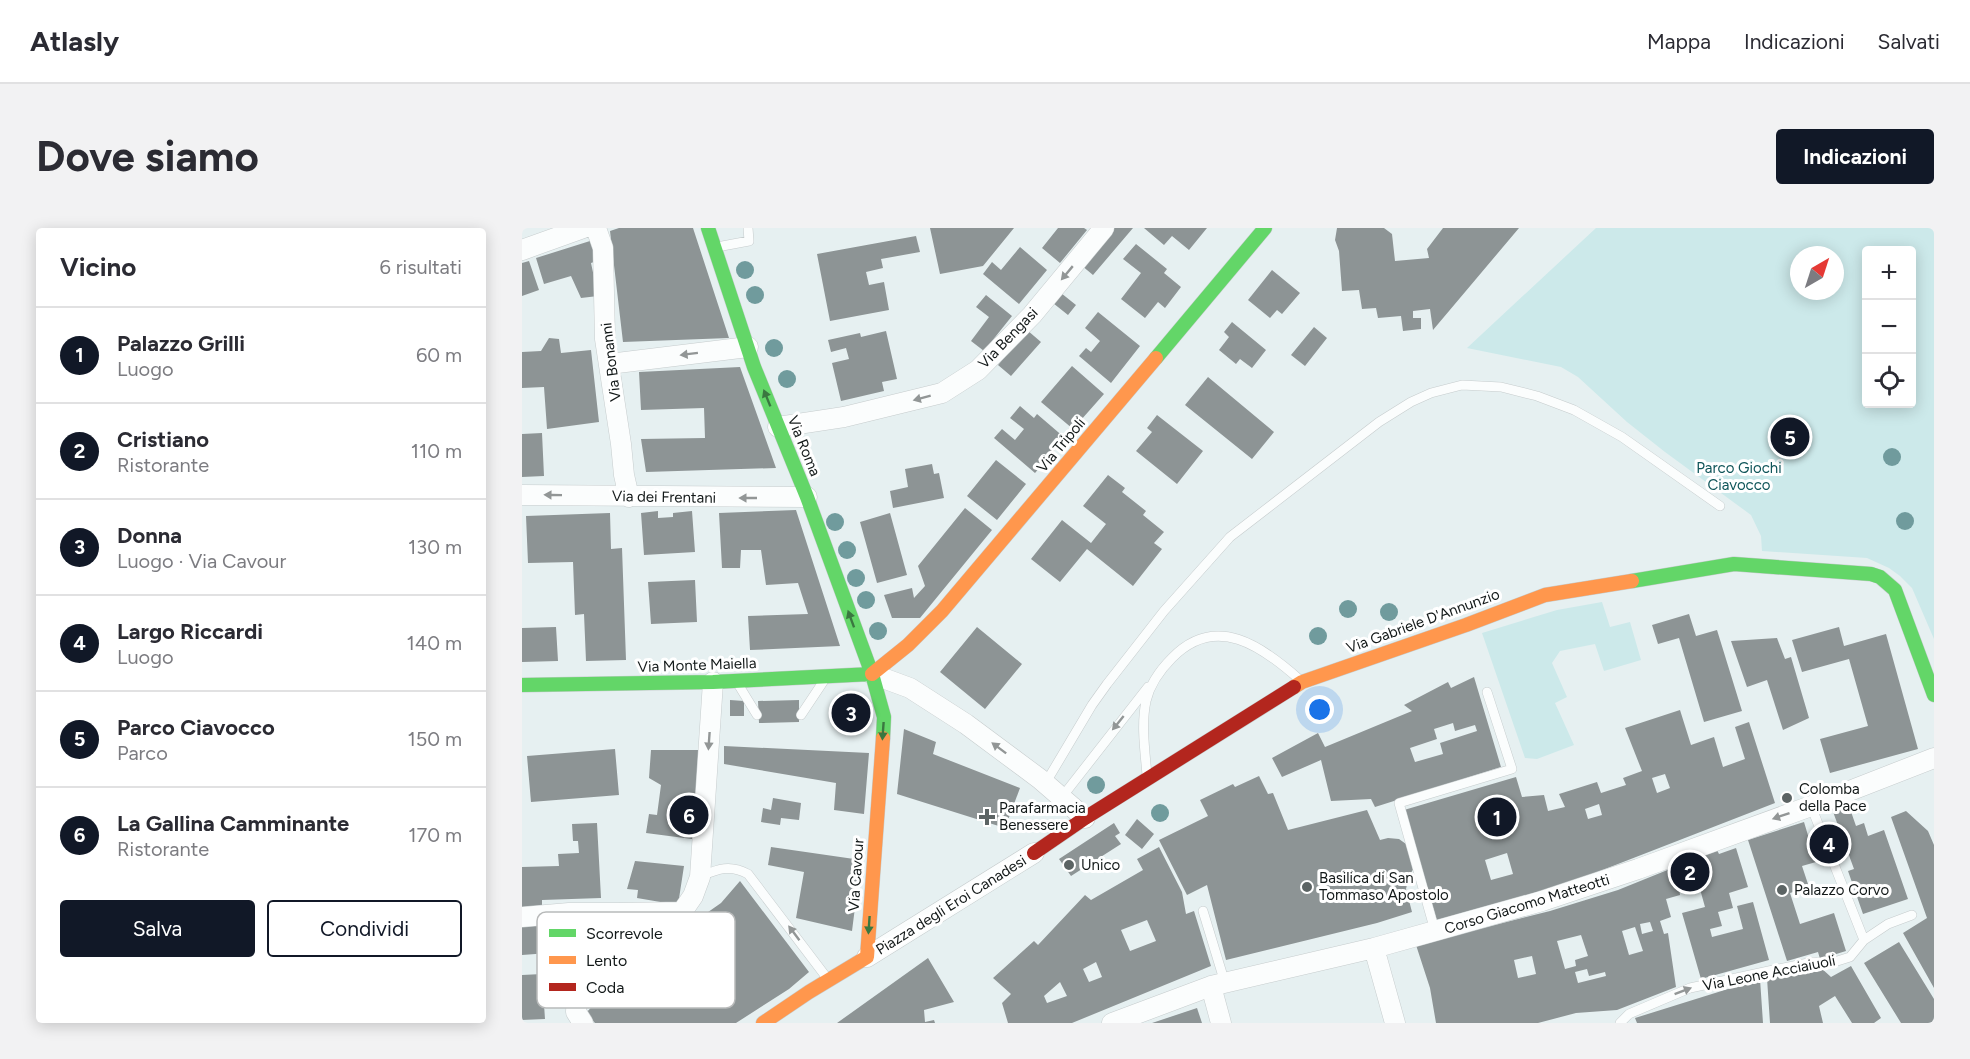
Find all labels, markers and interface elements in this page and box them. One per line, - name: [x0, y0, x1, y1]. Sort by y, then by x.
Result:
- text: Atlasly: [30, 24, 119, 58]
- text: Mappa: [1647, 29, 1711, 54]
- text: Indicazioni: [1744, 29, 1845, 54]
- text: Salvati: [1878, 29, 1940, 54]
- button: Indicazioni: [1776, 129, 1934, 184]
- text: Dove siamo: [36, 131, 259, 182]
- north arrow: [1790, 246, 1844, 300]
- map controls: [1862, 246, 1916, 408]
- button: +: [1862, 246, 1916, 300]
- text: Vicino: [60, 251, 136, 283]
- text: 6 risultati: [380, 255, 462, 279]
- one-way arrow: [1061, 265, 1074, 280]
- button: −: [1862, 300, 1916, 354]
- street label: Via Bengasi: [974, 304, 1042, 372]
- street label: Via Bonanni: [597, 322, 625, 402]
- text: Palazzo Grilli: [117, 330, 245, 357]
- text: 1: [75, 343, 84, 367]
- text: 60 m: [416, 343, 462, 367]
- one-way arrow: [680, 349, 699, 359]
- button: locate: [1862, 354, 1916, 408]
- text: Luogo: [117, 357, 174, 381]
- one-way arrow: [762, 389, 771, 407]
- one-way arrow: [913, 394, 931, 403]
- street label: Via Roma: [784, 413, 824, 479]
- street label: Via Tripoli: [1033, 414, 1089, 476]
- pin: 5: [1770, 414, 1810, 460]
- text: Cristiano: [117, 426, 209, 453]
- text: 2: [74, 439, 85, 463]
- text: 110 m: [411, 439, 462, 463]
- text: Ristorante: [117, 453, 209, 477]
- park label: Parco Giochi Ciavocco: [1696, 459, 1782, 494]
- street label: Via dei Frentani: [612, 487, 716, 507]
- one-way arrow: [544, 490, 563, 500]
- one-way arrow: [739, 493, 758, 502]
- text: Donna: [117, 522, 182, 549]
- text: 3: [74, 535, 85, 559]
- text: 130 m: [408, 535, 462, 559]
- text: Luogo · Via Cavour: [117, 549, 286, 573]
- street label: Via Gabriele D'Annunzio: [1344, 585, 1502, 657]
- one-way arrow: [846, 610, 856, 628]
- text: Largo Riccardi: [117, 618, 263, 645]
- text: 4: [73, 631, 86, 655]
- text: 140 m: [407, 631, 462, 655]
- text: Luogo: [117, 645, 174, 669]
- street label: Via Monte Maiella: [637, 654, 757, 676]
- pin: 3: [832, 690, 870, 736]
- your location: [1305, 695, 1334, 724]
- text: Parco Ciavocco: [117, 714, 275, 741]
- one-way arrow: [1112, 715, 1125, 731]
- one-way arrow: [878, 721, 888, 740]
- text: 5: [74, 727, 85, 751]
- text: 150 m: [407, 727, 462, 751]
- one-way arrow: [704, 731, 713, 750]
- text: Parco: [117, 741, 168, 765]
- one-way arrow: [991, 742, 1007, 754]
- place label: Colomba della Pace: [1799, 780, 1866, 815]
- marker: Colomba della Pace: [1780, 791, 1794, 805]
- pin: 6: [670, 792, 708, 838]
- pin: 1: [1478, 794, 1516, 840]
- place label: Parafarmacia Benessere: [999, 799, 1086, 834]
- text: La Gallina Camminante: [117, 810, 349, 837]
- marker: Parafarmacia Benessere: [980, 810, 994, 824]
- one-way arrow: [1772, 812, 1790, 822]
- pin: 4: [1810, 822, 1848, 866]
- text: 6: [74, 823, 85, 847]
- text: 170 m: [408, 823, 462, 847]
- text: Ristorante: [117, 837, 209, 861]
- street label: Via Cavour: [844, 838, 868, 912]
- pin: 2: [1670, 850, 1710, 894]
- street label: Piazza degli Eroi Canadesi: [872, 851, 1030, 959]
- place label: Unico: [1081, 856, 1121, 874]
- marker: Unico: [1062, 858, 1076, 872]
- place label: Basilica di San Tommaso Apostolo: [1319, 869, 1449, 904]
- street label: Corso Giacomo Matteotti: [1442, 870, 1612, 938]
- marker: Basilica di San Tommaso Apostolo: [1300, 880, 1314, 894]
- place label: Palazzo Corvo: [1794, 881, 1889, 899]
- marker: Palazzo Corvo: [1775, 883, 1789, 897]
- button: Salva: [60, 900, 255, 957]
- button: Condividi: [267, 900, 462, 957]
- legend: [537, 912, 735, 1008]
- one-way arrow: [864, 916, 874, 935]
- text: Scorrevole: [586, 924, 663, 943]
- one-way arrow: [788, 926, 800, 941]
- text: Lento: [586, 951, 627, 970]
- street label: Via Leone Acciaiuoli: [1701, 951, 1837, 995]
- text: Coda: [586, 978, 624, 997]
- one-way arrow: [1674, 986, 1692, 996]

